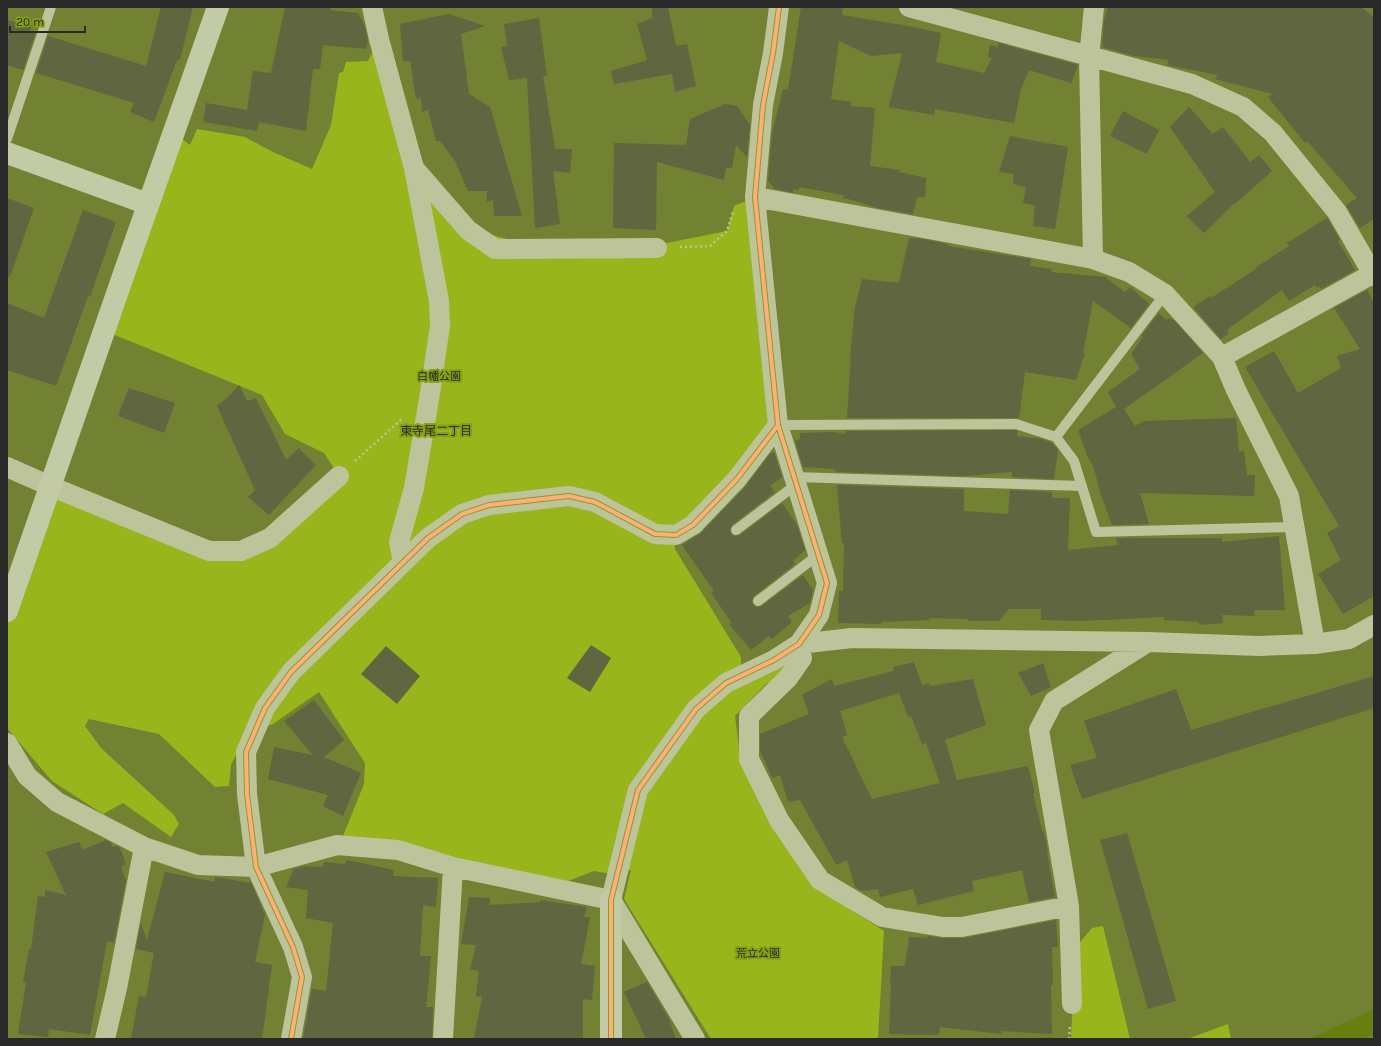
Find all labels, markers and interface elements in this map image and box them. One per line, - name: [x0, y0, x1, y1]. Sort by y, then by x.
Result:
- scale bar: [10, 8, 85, 34]
- text: 20 m: [16, 15, 44, 29]
- park label: 白幡公園: [417, 370, 461, 383]
- district label: 東寺尾二丁目: [400, 424, 472, 438]
- park label: 荒立公園: [736, 947, 780, 960]

